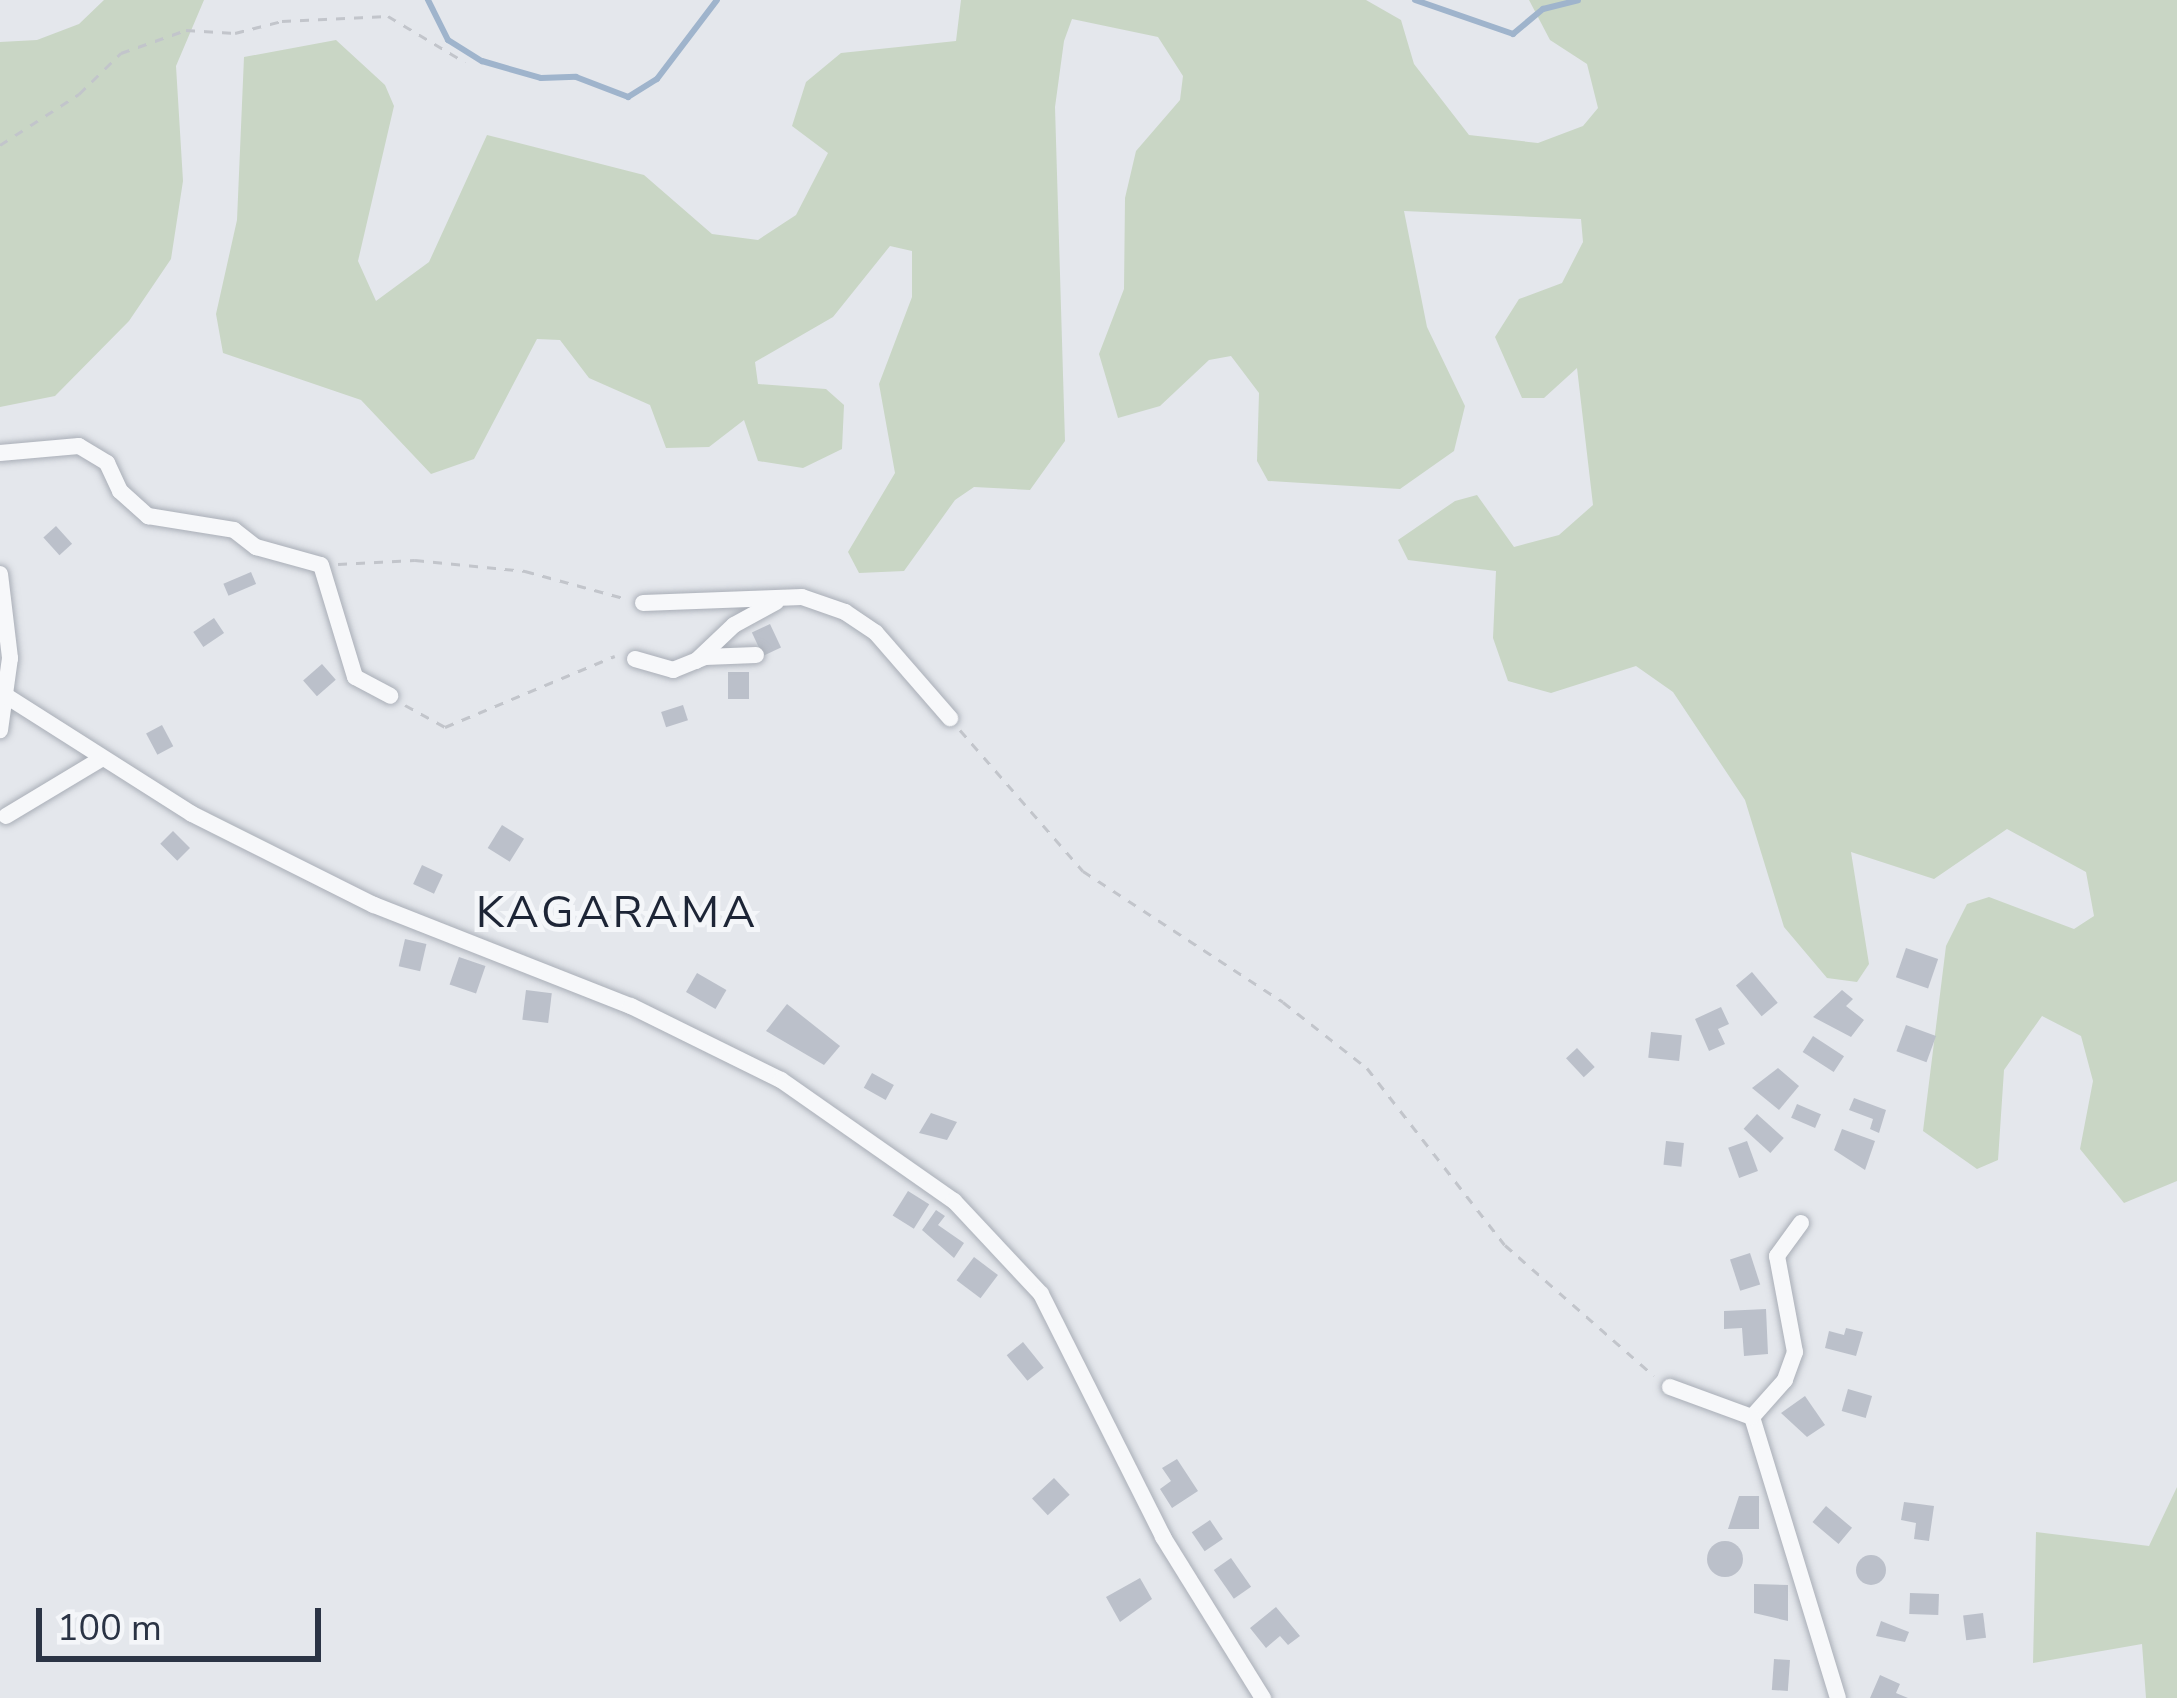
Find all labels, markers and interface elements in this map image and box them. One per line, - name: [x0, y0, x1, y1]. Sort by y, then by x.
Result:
- district label: KAGARAMA: [476, 886, 758, 940]
- scale bar: [42, 1584, 327, 1658]
- text: 100 m: [57, 1604, 162, 1653]

